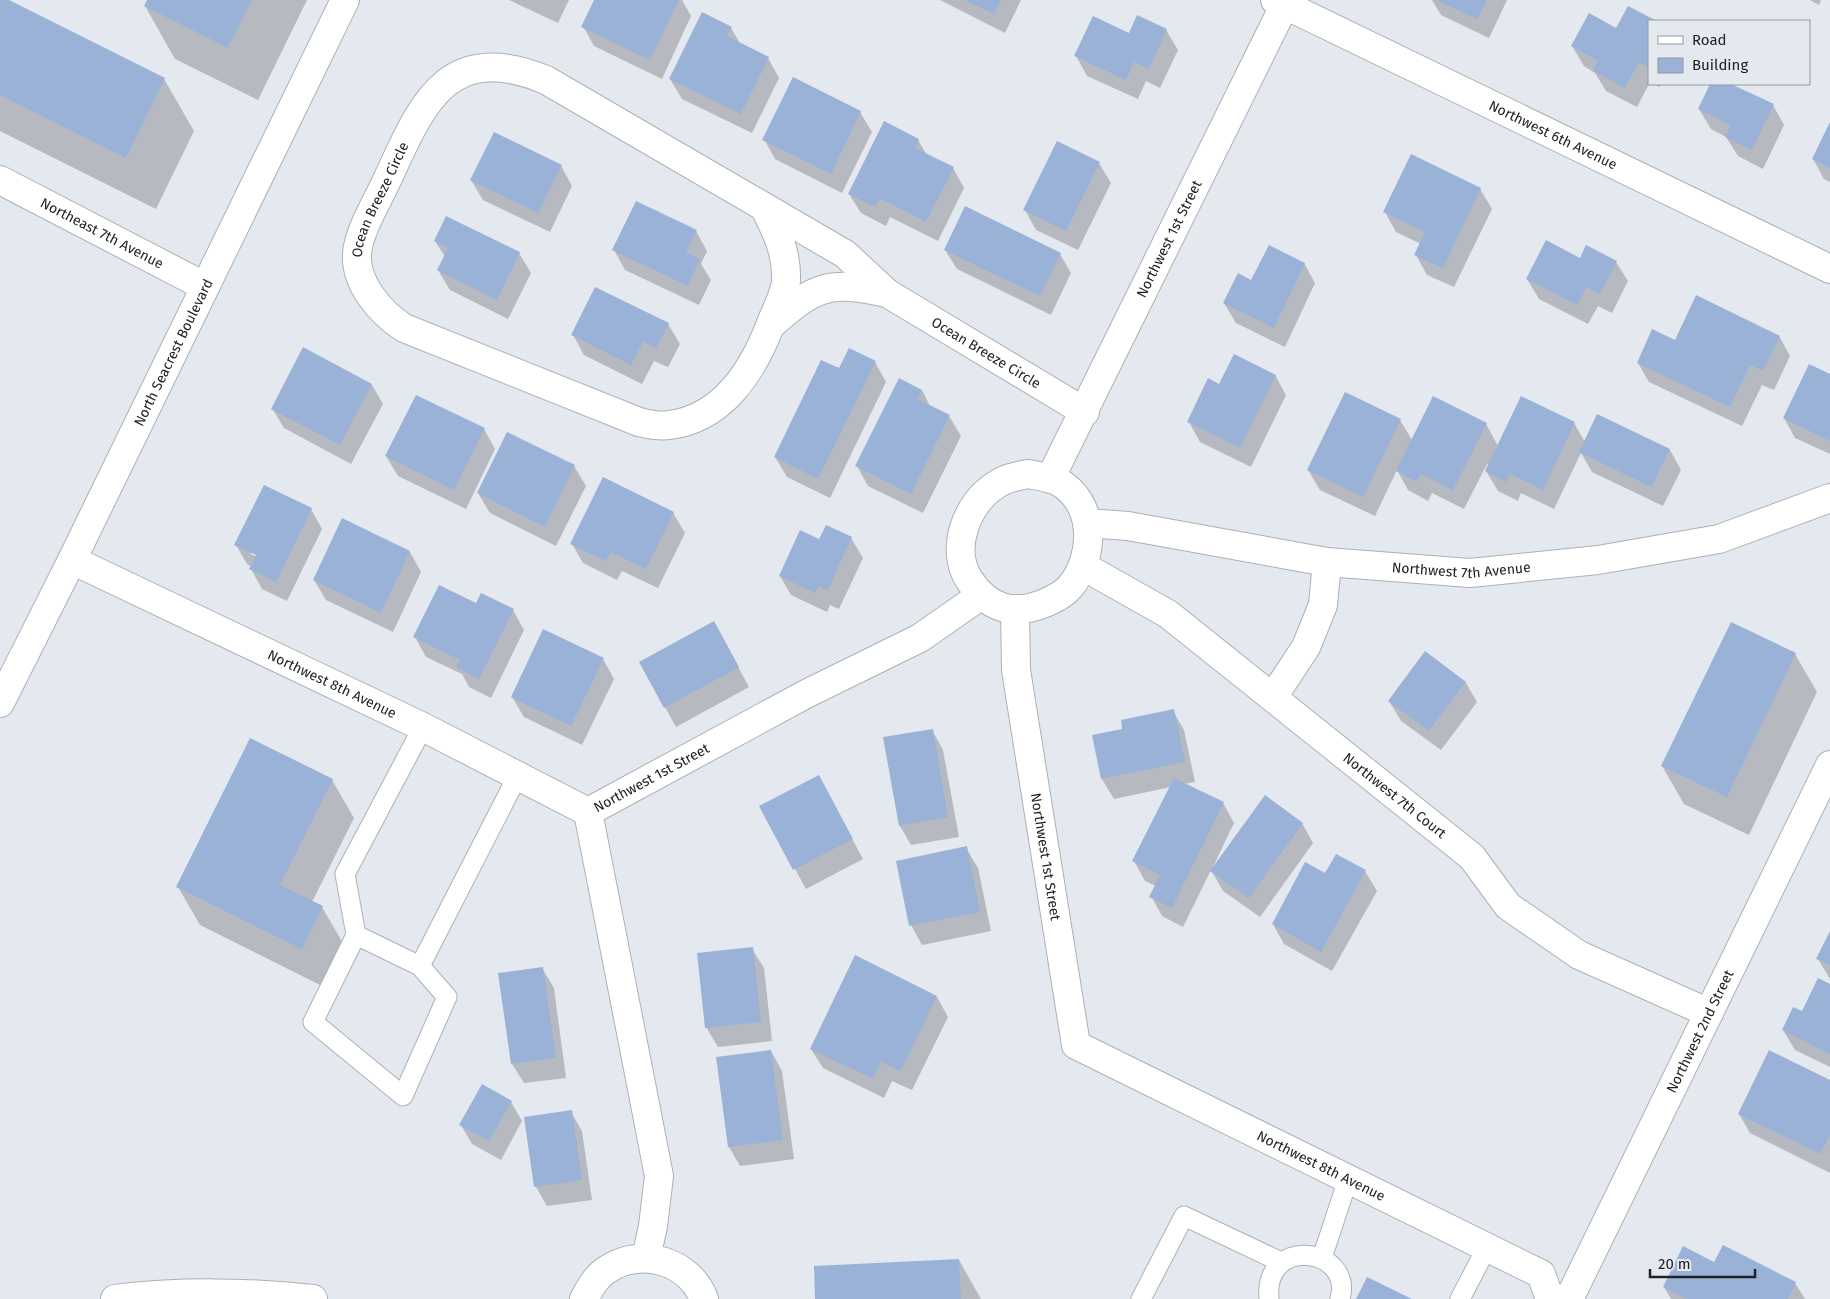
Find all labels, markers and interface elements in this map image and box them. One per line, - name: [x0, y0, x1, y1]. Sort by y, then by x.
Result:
- legend: [1648, 20, 1810, 85]
- text: Road: [1692, 31, 1727, 49]
- text: Building: [1692, 56, 1748, 74]
- street label: Northwest 6th Avenue: [1486, 97, 1620, 174]
- street label: Ocean Breeze Circle: [349, 139, 412, 258]
- street label: Northwest 1st Street: [1133, 177, 1206, 301]
- street label: Northeast 7th Avenue: [37, 194, 166, 272]
- street label: North Seacrest Boulevard: [131, 276, 217, 429]
- street label: Ocean Breeze Circle: [928, 314, 1044, 392]
- street label: Northwest 7th Avenue: [1391, 559, 1531, 582]
- street label: Northwest 8th Avenue: [265, 646, 399, 722]
- street label: Northwest 1st Street: [591, 740, 713, 816]
- street label: Northwest 7th Court: [1340, 749, 1450, 843]
- street label: Northwest 1st Street: [1027, 792, 1064, 923]
- street label: Northwest 2nd Street: [1663, 966, 1738, 1096]
- street label: Northwest 8th Avenue: [1254, 1127, 1388, 1205]
- scale bar: [1650, 1246, 1755, 1278]
- text: 20 m: [1658, 1255, 1691, 1273]

